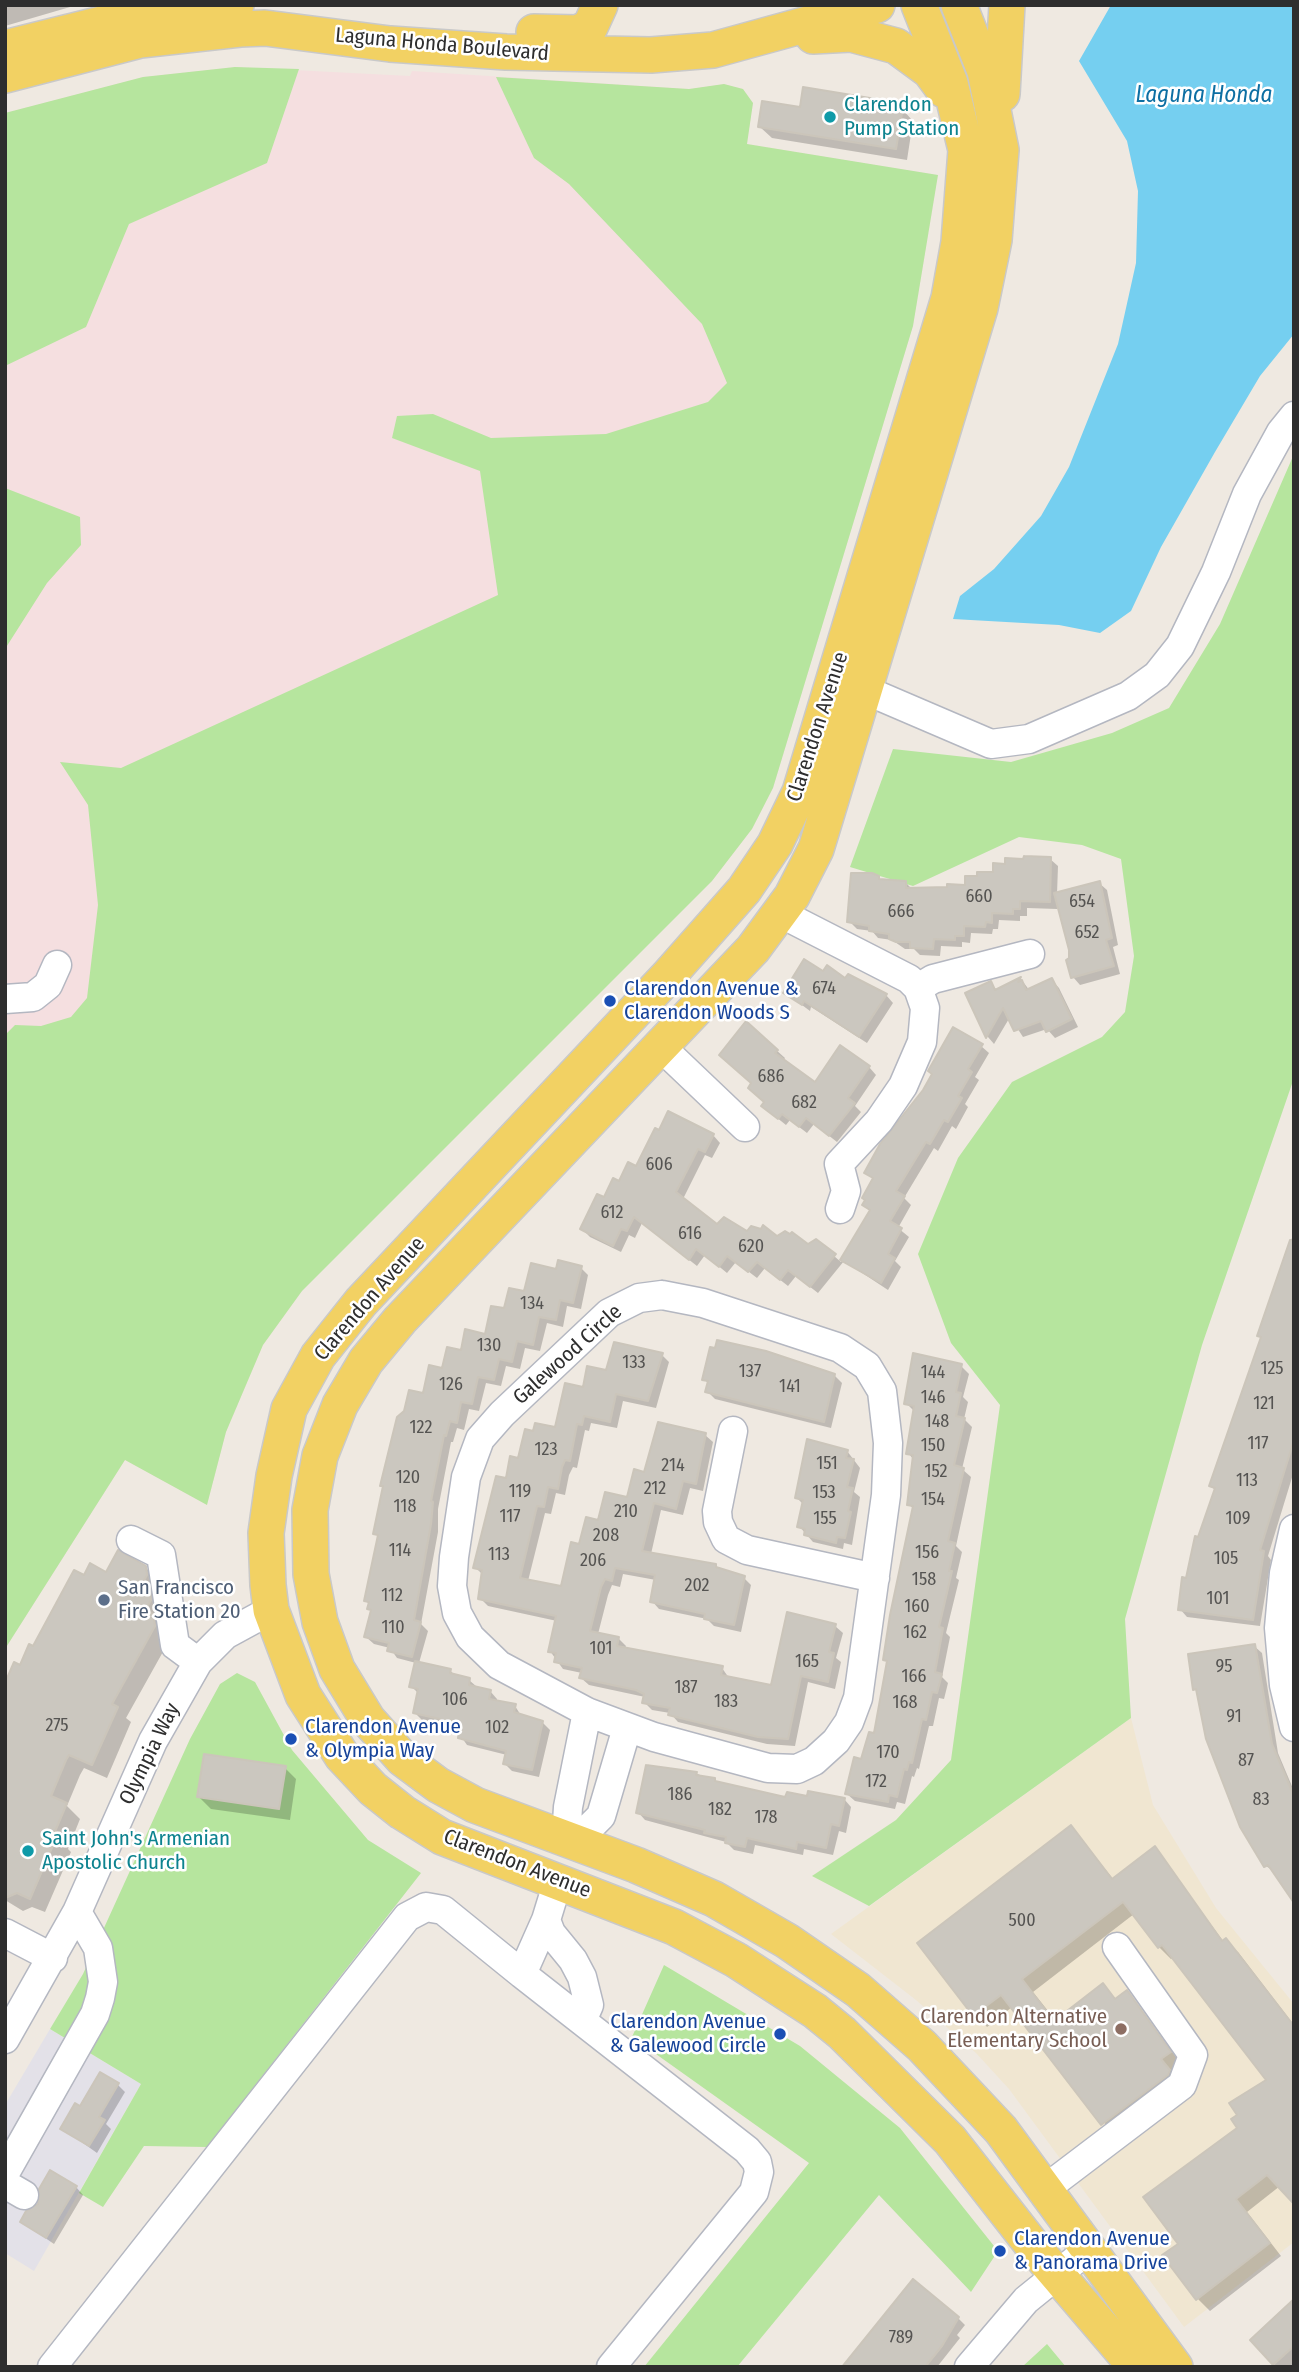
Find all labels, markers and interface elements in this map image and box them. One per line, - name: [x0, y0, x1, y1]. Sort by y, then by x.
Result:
- street label: Laguna Honda Boulevard: [334, 23, 550, 67]
- water label: Laguna Honda: [1136, 82, 1272, 110]
- place label: Clarendon Pump Station: [844, 92, 959, 142]
- marker: Clarendon Pump Station: [822, 109, 838, 125]
- street label: Clarendon Avenue: [782, 649, 854, 805]
- house number: 660: [965, 886, 993, 908]
- house number: 654: [1069, 891, 1095, 913]
- house number: 666: [888, 901, 914, 923]
- house number: 652: [1075, 922, 1099, 944]
- place label: Clarendon Avenue & Clarendon Woods S: [624, 976, 799, 1026]
- house number: 674: [812, 978, 836, 1000]
- marker: Clarendon Avenue & Clarendon Woods S: [602, 993, 618, 1009]
- house number: 686: [758, 1066, 784, 1088]
- house number: 682: [791, 1092, 817, 1114]
- house number: 606: [645, 1154, 673, 1176]
- house number: 612: [600, 1202, 624, 1224]
- house number: 616: [678, 1223, 702, 1245]
- street label: Clarendon Avenue: [309, 1232, 431, 1366]
- house number: 620: [738, 1236, 764, 1258]
- house number: 134: [520, 1293, 544, 1315]
- street label: Galewood Circle: [508, 1300, 628, 1410]
- house number: 130: [477, 1335, 501, 1357]
- house number: 133: [622, 1352, 646, 1374]
- house number: 125: [1260, 1358, 1284, 1380]
- house number: 137: [739, 1361, 761, 1383]
- house number: 144: [921, 1362, 945, 1384]
- house number: 126: [439, 1374, 463, 1396]
- house number: 141: [779, 1376, 801, 1398]
- house number: 146: [921, 1387, 945, 1409]
- house number: 121: [1253, 1393, 1275, 1415]
- house number: 148: [925, 1411, 949, 1433]
- house number: 122: [410, 1417, 432, 1439]
- house number: 117: [1247, 1433, 1269, 1455]
- house number: 150: [921, 1435, 945, 1457]
- house number: 123: [534, 1439, 558, 1461]
- house number: 151: [816, 1453, 838, 1475]
- house number: 214: [661, 1455, 685, 1477]
- house number: 152: [924, 1461, 948, 1483]
- house number: 120: [396, 1467, 420, 1489]
- house number: 113: [1236, 1470, 1258, 1492]
- house number: 212: [644, 1478, 666, 1500]
- house number: 119: [509, 1481, 531, 1503]
- house number: 153: [812, 1482, 836, 1504]
- house number: 154: [921, 1489, 945, 1511]
- house number: 118: [394, 1496, 416, 1518]
- house number: 210: [614, 1501, 638, 1523]
- house number: 117: [499, 1506, 521, 1528]
- house number: 155: [813, 1508, 837, 1530]
- house number: 109: [1225, 1508, 1251, 1530]
- house number: 208: [593, 1525, 619, 1547]
- house number: 114: [389, 1540, 411, 1562]
- house number: 156: [915, 1542, 939, 1564]
- house number: 113: [488, 1544, 510, 1566]
- house number: 105: [1214, 1548, 1238, 1570]
- house number: 206: [580, 1550, 606, 1572]
- house number: 158: [912, 1569, 936, 1591]
- place label: San Francisco Fire Station 20: [118, 1575, 241, 1625]
- house number: 202: [684, 1575, 710, 1597]
- house number: 112: [381, 1585, 403, 1607]
- house number: 101: [1207, 1588, 1229, 1610]
- marker: San Francisco Fire Station 20: [96, 1592, 112, 1608]
- house number: 160: [904, 1596, 930, 1618]
- house number: 110: [381, 1617, 405, 1639]
- house number: 162: [903, 1622, 927, 1644]
- house number: 101: [590, 1638, 612, 1660]
- house number: 165: [795, 1651, 819, 1673]
- house number: 95: [1215, 1656, 1233, 1678]
- house number: 166: [902, 1666, 926, 1688]
- house number: 187: [674, 1677, 698, 1699]
- house number: 106: [442, 1689, 468, 1711]
- house number: 183: [714, 1691, 738, 1713]
- house number: 168: [893, 1692, 917, 1714]
- street label: Olympia Way: [115, 1699, 185, 1809]
- house number: 91: [1226, 1706, 1242, 1728]
- place label: Clarendon Avenue & Olympia Way: [305, 1714, 461, 1764]
- house number: 275: [45, 1715, 69, 1737]
- house number: 102: [485, 1717, 509, 1739]
- marker: Clarendon Avenue & Olympia Way: [283, 1731, 299, 1747]
- house number: 170: [876, 1742, 900, 1764]
- house number: 87: [1238, 1750, 1254, 1772]
- house number: 172: [865, 1771, 887, 1793]
- house number: 186: [668, 1784, 692, 1806]
- house number: 83: [1252, 1789, 1270, 1811]
- house number: 182: [708, 1799, 732, 1821]
- house number: 178: [755, 1807, 777, 1829]
- street label: Clarendon Avenue: [440, 1824, 594, 1904]
- place label: Saint John's Armenian Apostolic Church: [42, 1826, 230, 1876]
- marker: Saint John's Armenian Apostolic Church: [20, 1843, 36, 1859]
- house number: 500: [1008, 1910, 1036, 1932]
- place label: Clarendon Alternative Elementary School: [920, 2004, 1107, 2054]
- place label: Clarendon Avenue & Galewood Circle: [610, 2009, 766, 2059]
- marker: Clarendon Alternative Elementary School: [1113, 2021, 1129, 2037]
- marker: Clarendon Avenue & Galewood Circle: [772, 2026, 788, 2042]
- place label: Clarendon Avenue & Panorama Drive: [1014, 2226, 1170, 2276]
- marker: Clarendon Avenue & Panorama Drive: [992, 2243, 1008, 2259]
- house number: 789: [889, 2327, 913, 2349]

